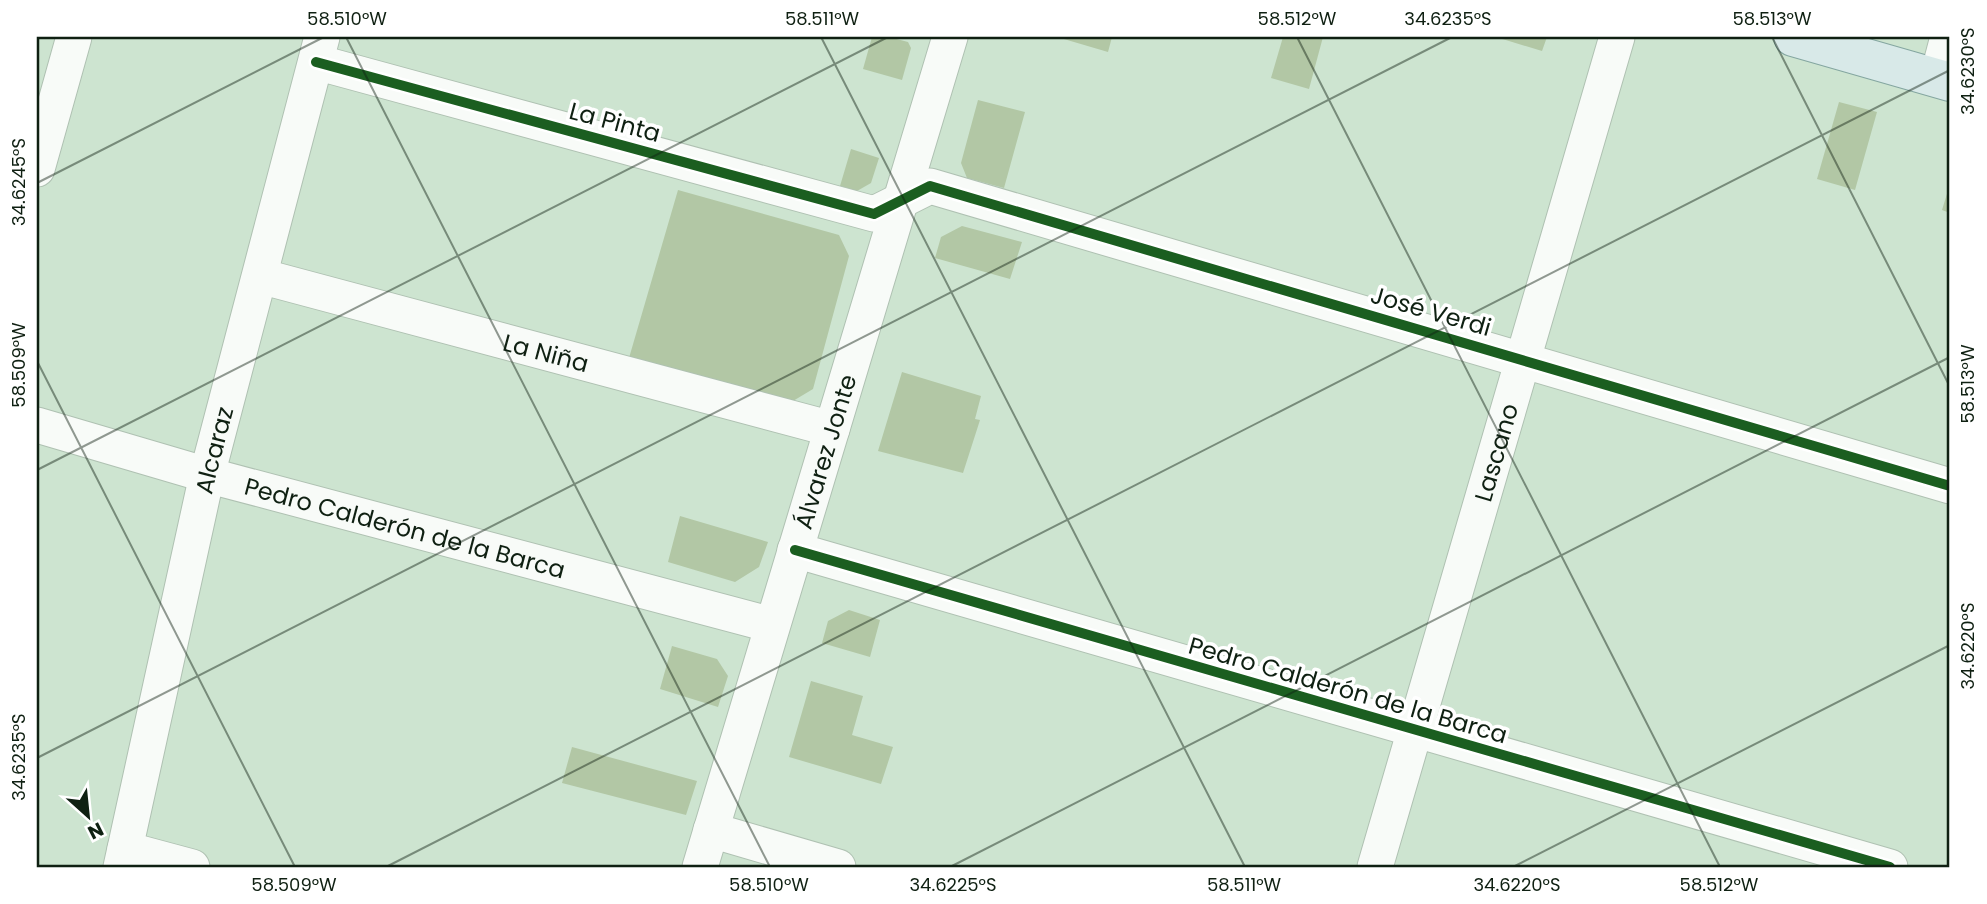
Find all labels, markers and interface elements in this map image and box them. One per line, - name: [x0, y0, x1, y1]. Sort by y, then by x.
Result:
- text: 58.510°W: [307, 6, 387, 31]
- text: 58.511°W: [785, 6, 860, 31]
- text: 58.512°W: [1258, 6, 1337, 31]
- text: 34.6235°S: [1404, 6, 1492, 31]
- text: 58.513°W: [1732, 6, 1812, 31]
- text: 34.6230°S: [1955, 27, 1980, 115]
- street label: La Pinta: [566, 94, 664, 150]
- text: 34.6245°S: [6, 138, 31, 226]
- street label: José Verdi: [1367, 278, 1495, 344]
- text: 58.509°W: [6, 322, 31, 408]
- street label: La Niña: [499, 325, 592, 380]
- text: 58.513°W: [1955, 344, 1980, 424]
- street label: Álvarez Jonte: [786, 370, 864, 533]
- street label: Lascano: [1466, 399, 1526, 505]
- street label: Alcaraz: [187, 403, 241, 497]
- street label: Pedro Calderón de la Barca: [241, 469, 569, 586]
- text: 34.6220°S: [1955, 602, 1980, 690]
- street label: Pedro Calderón de la Barca: [1185, 629, 1511, 751]
- text: 34.6235°S: [6, 713, 31, 801]
- north arrow: [52, 782, 122, 852]
- text: N: [83, 815, 108, 846]
- text: 58.509°W: [251, 872, 337, 897]
- text: 58.510°W: [729, 872, 809, 897]
- text: 34.6225°S: [909, 872, 997, 897]
- text: 58.511°W: [1207, 872, 1282, 897]
- text: 34.6220°S: [1473, 872, 1561, 897]
- text: 58.512°W: [1680, 872, 1759, 897]

